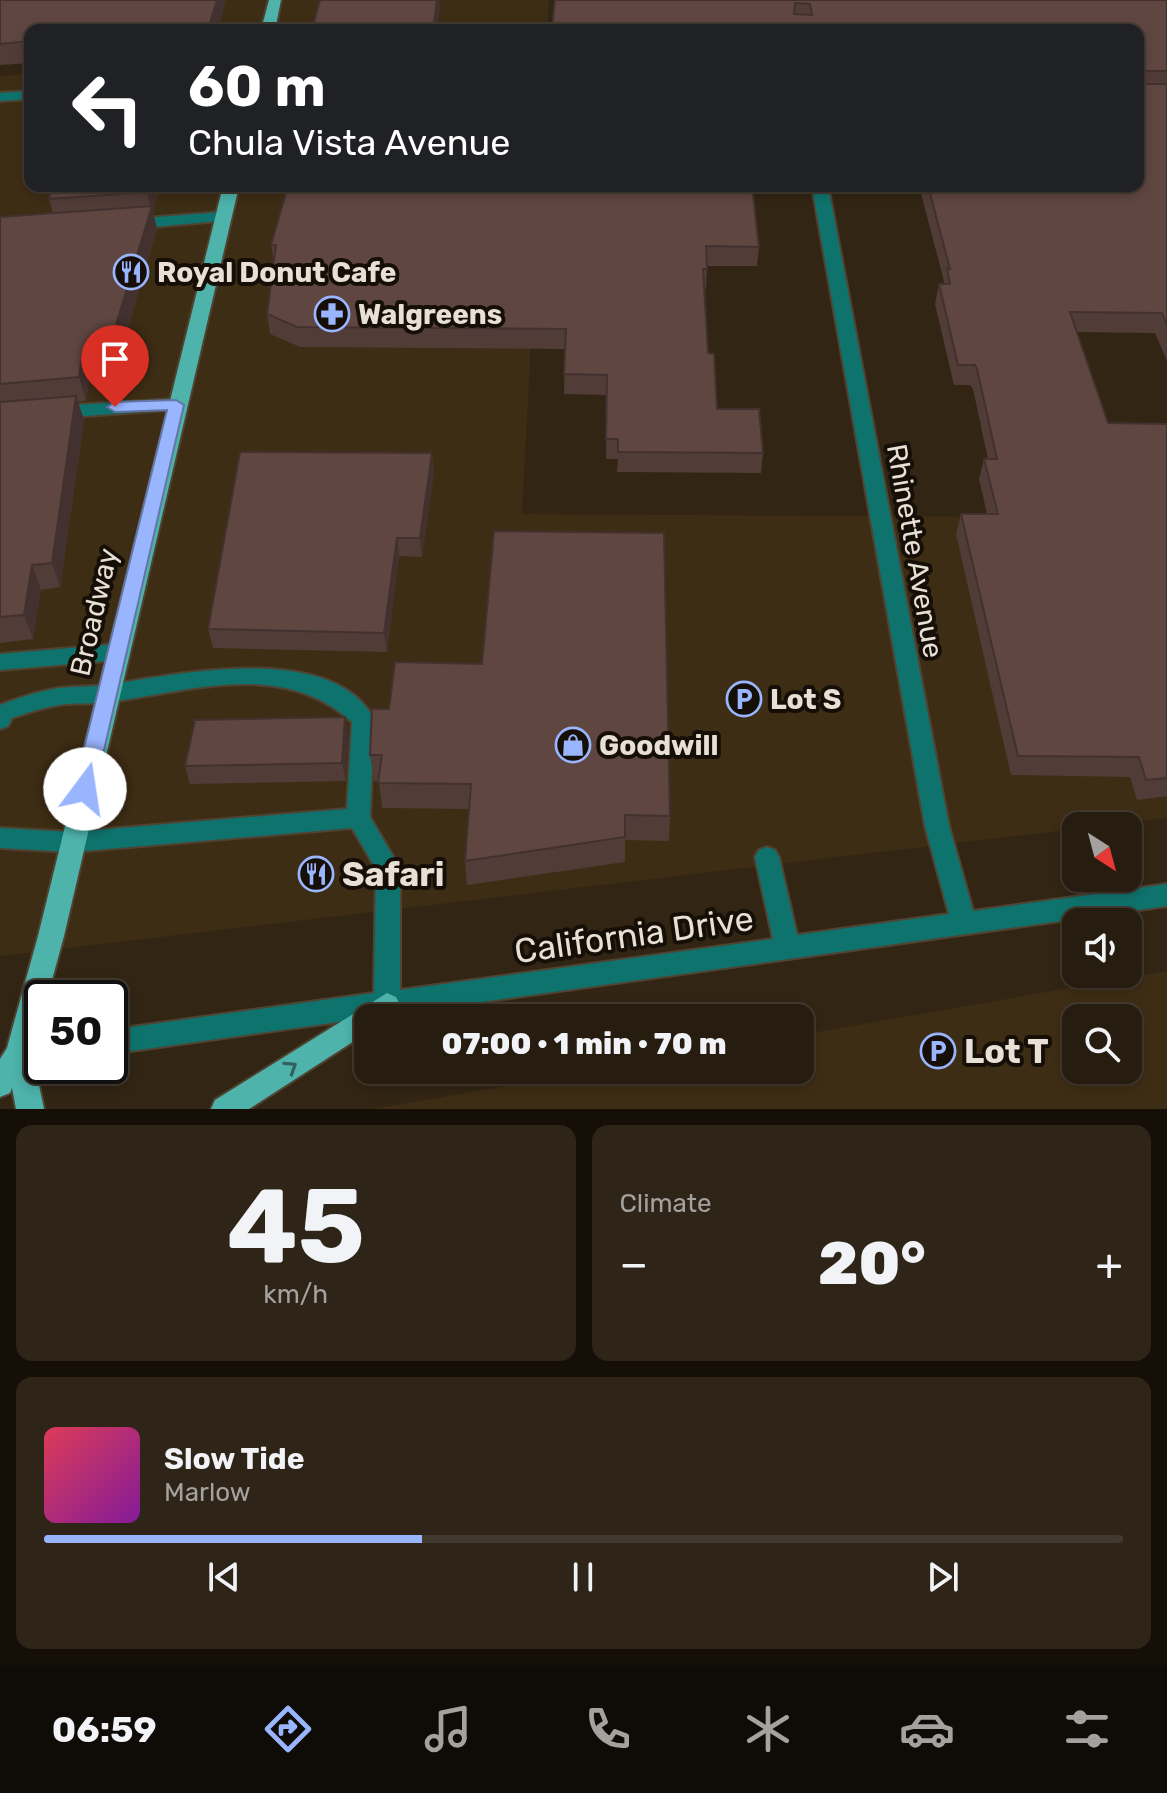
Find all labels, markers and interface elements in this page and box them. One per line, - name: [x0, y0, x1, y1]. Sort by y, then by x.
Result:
- text: 60 m: [188, 54, 326, 120]
- icon: left: [56, 56, 160, 160]
- text: Chula Vista Avenue: [188, 121, 510, 164]
- restaurant icon: Royal Donut Cafe: [112, 253, 150, 291]
- place label: Royal Donut Cafe: [157, 256, 396, 289]
- pharmacy icon: Walgreens: [313, 295, 351, 333]
- place label: Walgreens: [358, 298, 502, 331]
- pin: [81, 325, 149, 407]
- icon: arrive: [93, 337, 137, 381]
- street label: Rhinette Avenue: [880, 442, 950, 660]
- street label: Broadway: [63, 545, 125, 679]
- parking icon: Lot S: [725, 680, 763, 718]
- place label: Lot S: [770, 683, 841, 716]
- shop icon: Goodwill: [554, 726, 592, 764]
- place label: Goodwill: [599, 729, 719, 762]
- position arrow: [43, 747, 127, 831]
- north arrow: [1062, 812, 1142, 892]
- map controls: [1062, 812, 1142, 1084]
- place label: Safari: [342, 854, 444, 895]
- restaurant icon: Safari: [297, 855, 335, 893]
- street label: California Drive: [512, 898, 756, 972]
- button: sound: [1062, 908, 1142, 988]
- speed limit sign: 50: [24, 980, 128, 1084]
- button: search: [1062, 1004, 1142, 1084]
- text: 07:00 · 1 min · 70 m: [441, 1026, 727, 1062]
- place label: Lot T: [964, 1031, 1049, 1072]
- parking icon: Lot T: [919, 1032, 957, 1070]
- one-way arrow: [282, 1061, 297, 1076]
- text: 45: [227, 1165, 365, 1288]
- text: Climate: [620, 1188, 712, 1219]
- text: 20°: [818, 1228, 926, 1299]
- text: −: [620, 1238, 648, 1290]
- text: +: [1096, 1238, 1123, 1290]
- text: km/h: [263, 1279, 328, 1310]
- text: Slow Tide: [164, 1441, 304, 1477]
- text: Marlow: [164, 1477, 251, 1508]
- icon: previous: [202, 1555, 246, 1599]
- icon: pause: [561, 1555, 605, 1599]
- icon: next: [921, 1555, 965, 1599]
- icon: directions: [260, 1701, 316, 1757]
- icon: music: [420, 1701, 476, 1757]
- icon: phone: [580, 1701, 636, 1757]
- icon: climate: [740, 1701, 796, 1757]
- icon: car: [899, 1701, 955, 1757]
- icon: filters: [1059, 1701, 1115, 1757]
- text: 06:59: [52, 1708, 157, 1751]

